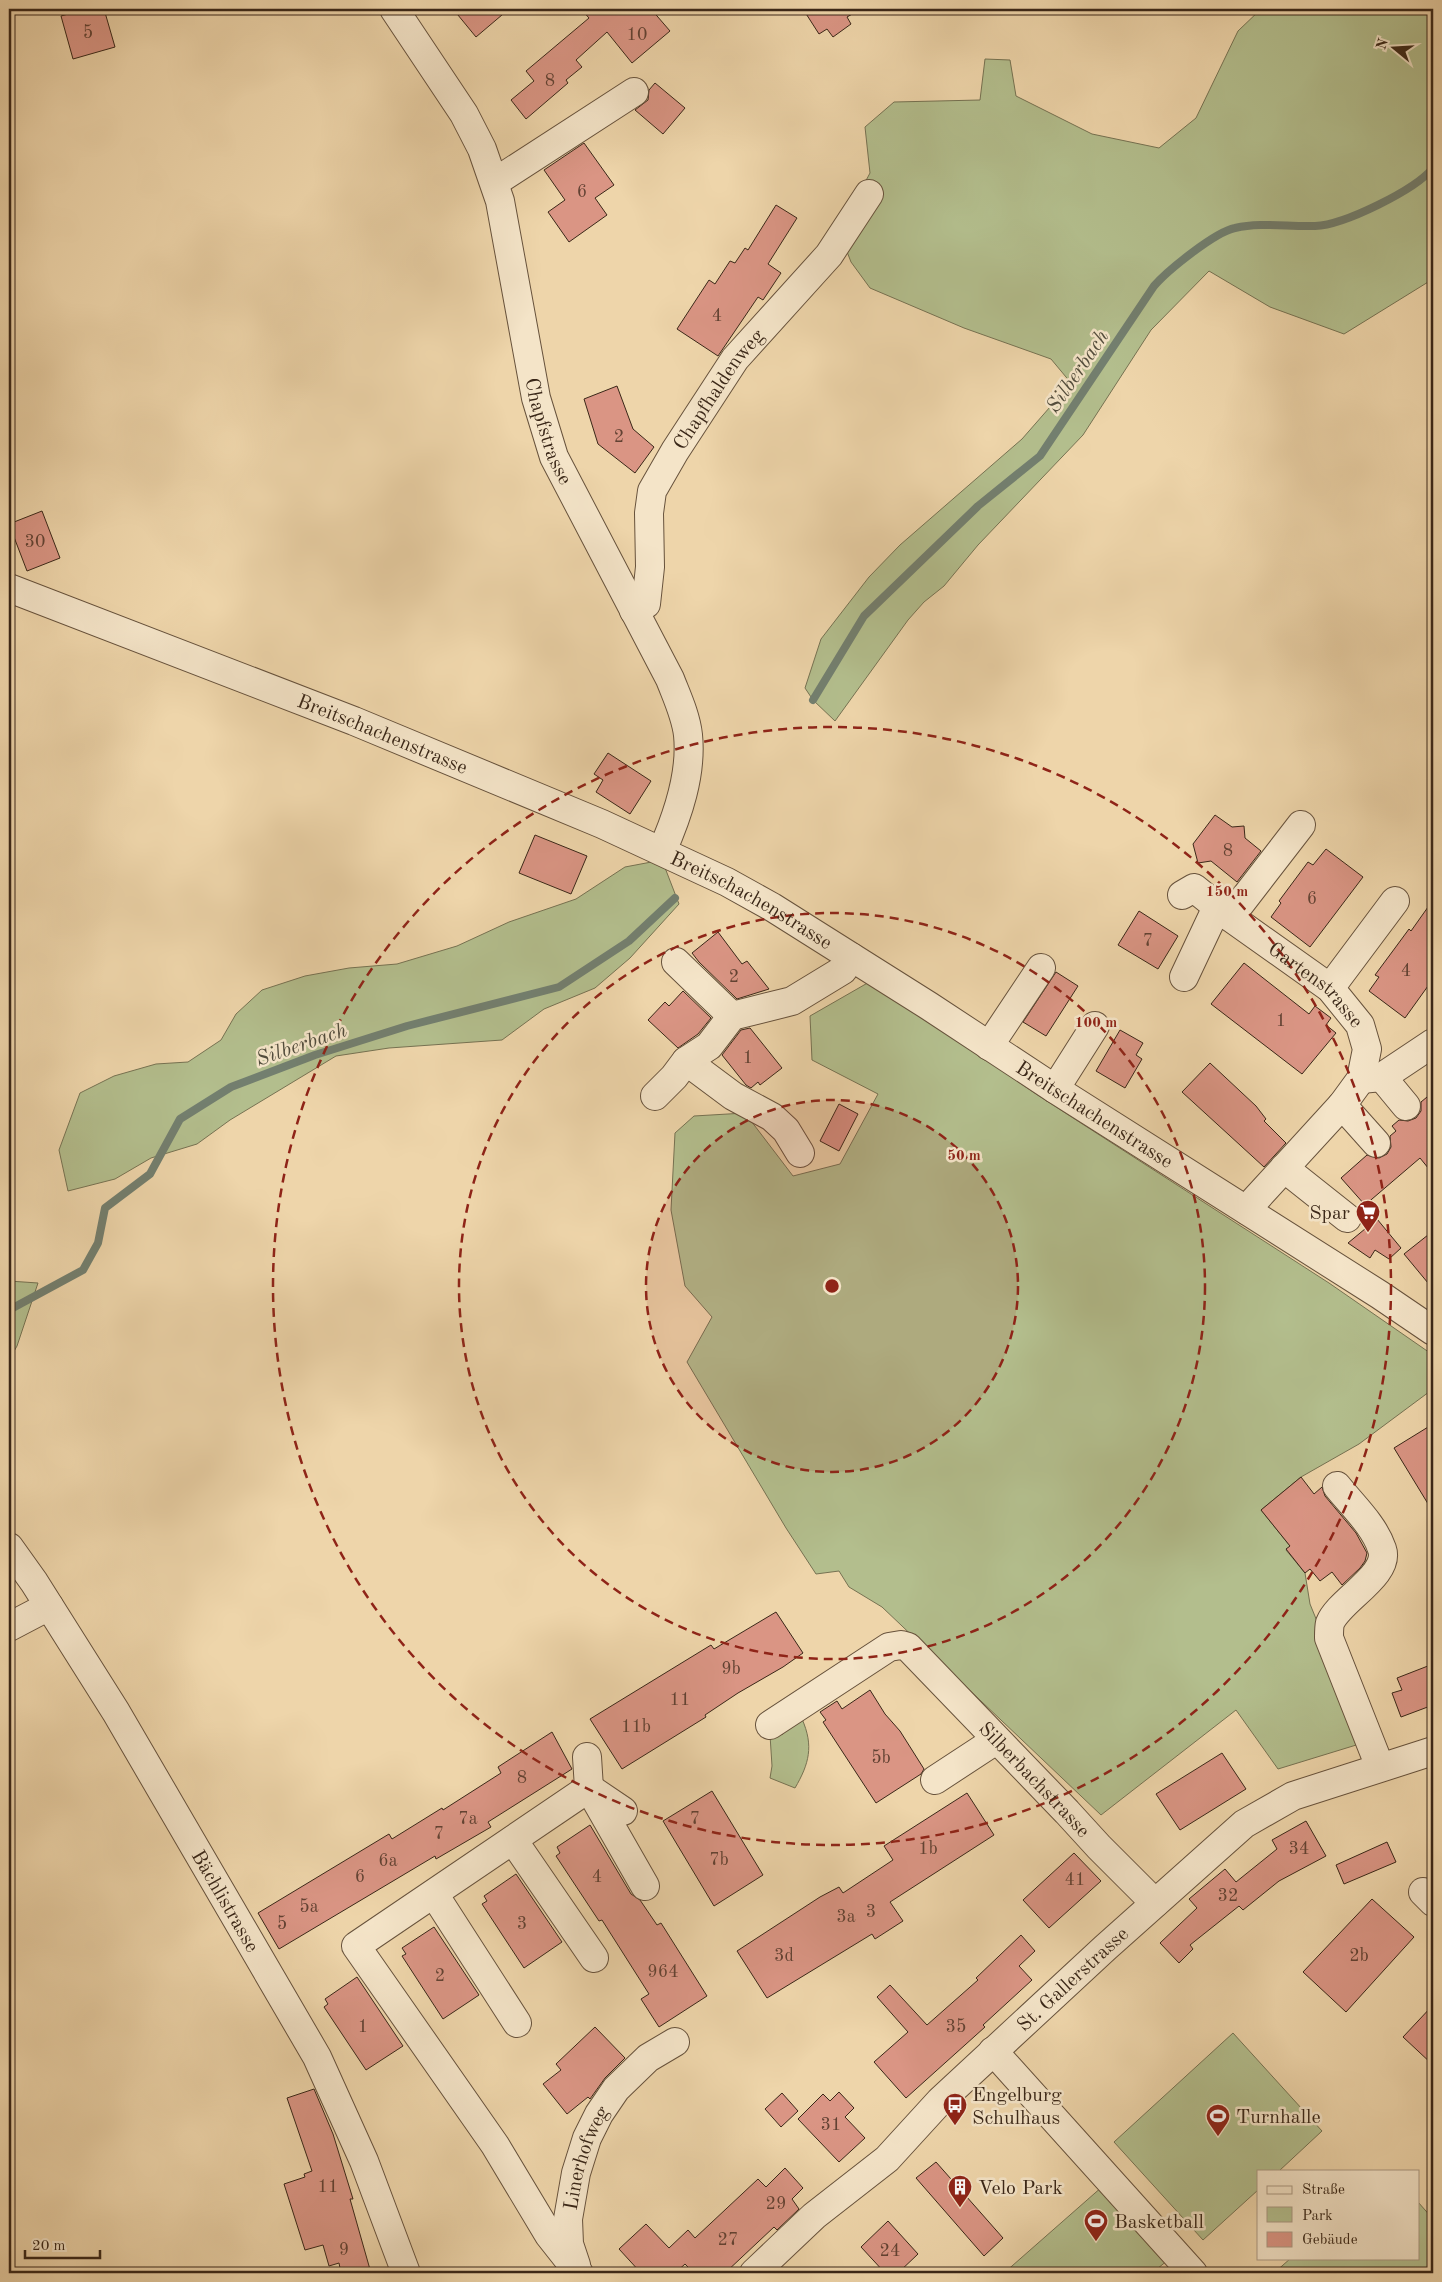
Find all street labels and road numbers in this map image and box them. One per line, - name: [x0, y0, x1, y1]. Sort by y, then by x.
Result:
- street label: Chapfhaldenweg: [671, 326, 769, 454]
- street label: Chapfstrasse: [520, 376, 575, 488]
- street label: Breitschachenstrasse: [294, 692, 470, 779]
- street label: Breitschachenstrasse: [667, 849, 835, 954]
- street label: Gartenstrasse: [1264, 939, 1366, 1032]
- street label: Breitschachenstrasse: [1012, 1058, 1176, 1173]
- street label: Silberbachstrasse: [974, 1719, 1093, 1842]
- street label: Bächlistrasse: [187, 1847, 262, 1956]
- street label: St. Gallerstrasse: [1014, 1924, 1133, 2036]
- street label: Linerhofweg: [562, 2103, 614, 2212]

